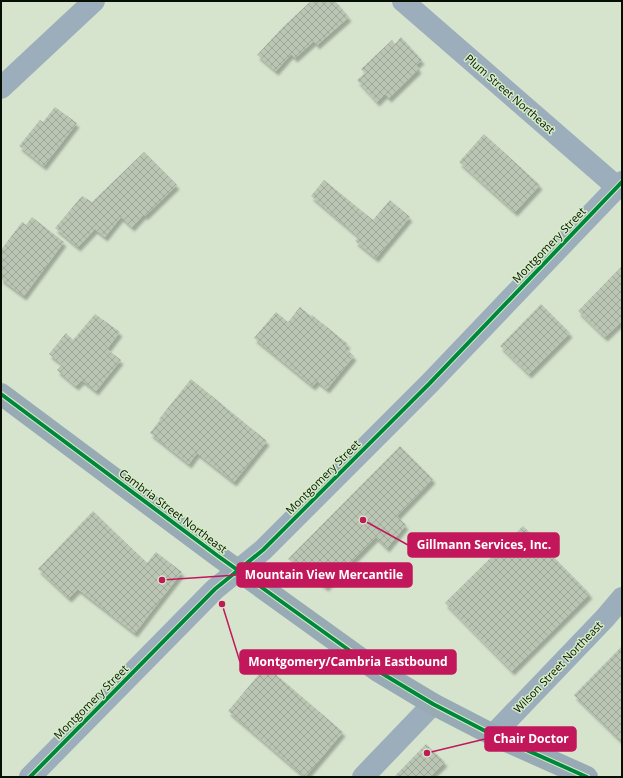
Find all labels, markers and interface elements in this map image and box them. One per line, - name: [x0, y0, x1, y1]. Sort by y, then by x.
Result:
- street label: Plum Street Northeast: [462, 50, 558, 137]
- street label: Montgomery Street: [509, 204, 589, 286]
- street label: Montgomery Street: [282, 436, 363, 517]
- street label: Cambria Street Northeast: [116, 465, 230, 556]
- callout: Gillmann Services, Inc.: [408, 533, 559, 557]
- text: Gillmann Services, Inc.: [417, 536, 551, 553]
- callout: Mountain View Mercantile: [237, 563, 412, 587]
- text: Mountain View Mercantile: [245, 566, 403, 583]
- street label: Wilson Street Northeast: [510, 617, 606, 716]
- callout: Montgomery/Cambria Eastbound: [240, 650, 456, 674]
- text: Montgomery/Cambria Eastbound: [248, 653, 448, 670]
- street label: Montgomery Street: [50, 661, 131, 742]
- callout: Chair Doctor: [485, 727, 576, 751]
- text: Chair Doctor: [493, 730, 569, 747]

